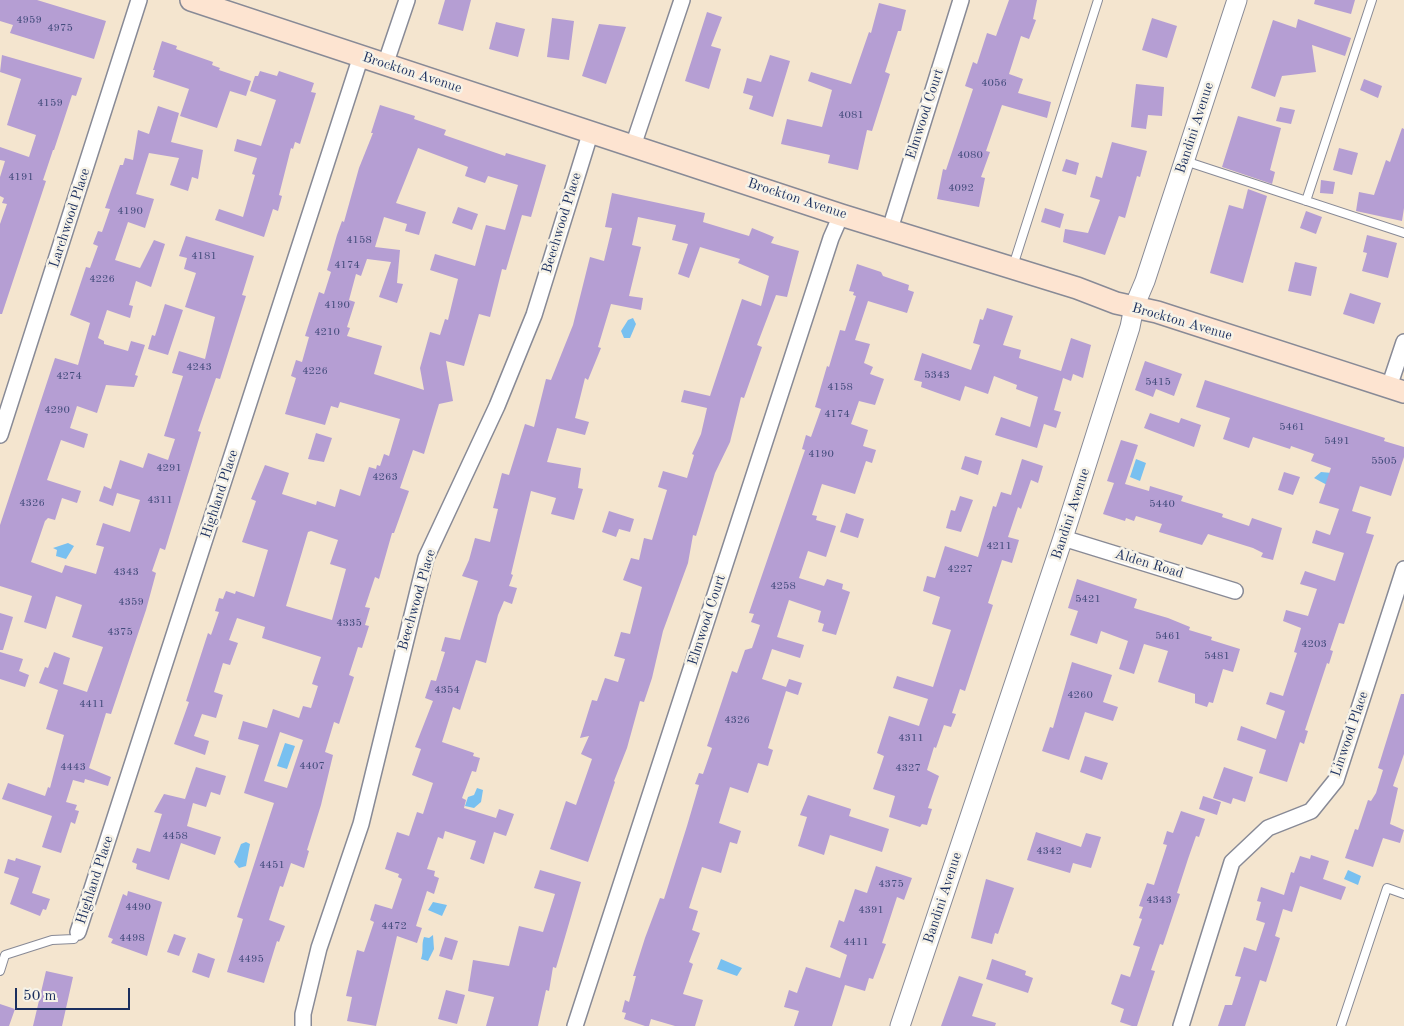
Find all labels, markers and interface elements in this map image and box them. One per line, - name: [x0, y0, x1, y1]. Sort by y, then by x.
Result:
- house number: 4959: [16, 13, 42, 27]
- house number: 4975: [47, 21, 73, 35]
- street label: Brockton Avenue: [360, 49, 464, 97]
- street label: Elmwood Court: [902, 67, 948, 161]
- house number: 4056: [981, 76, 1007, 90]
- street label: Bandini Avenue: [1172, 80, 1218, 176]
- house number: 4159: [37, 96, 63, 110]
- house number: 4081: [838, 108, 864, 122]
- house number: 4080: [957, 148, 983, 162]
- street label: Larchwood Place: [46, 166, 94, 270]
- house number: 4191: [8, 170, 34, 184]
- street label: Beechwood Place: [539, 171, 585, 275]
- street label: Brockton Avenue: [745, 175, 849, 223]
- house number: 4092: [948, 181, 974, 195]
- house number: 4190: [117, 204, 143, 218]
- house number: 4158: [346, 233, 372, 247]
- house number: 4181: [191, 249, 217, 263]
- house number: 4174: [334, 258, 360, 272]
- house number: 4226: [89, 272, 115, 286]
- house number: 4190: [324, 298, 350, 312]
- street label: Brockton Avenue: [1130, 300, 1234, 344]
- house number: 4210: [314, 325, 340, 339]
- house number: 4243: [186, 360, 212, 374]
- house number: 4226: [302, 364, 328, 378]
- house number: 5343: [924, 368, 950, 382]
- house number: 4274: [56, 369, 82, 383]
- house number: 5415: [1145, 375, 1171, 389]
- house number: 4158: [827, 380, 853, 394]
- house number: 4290: [44, 403, 70, 417]
- house number: 4174: [824, 407, 850, 421]
- house number: 5461: [1279, 420, 1305, 434]
- house number: 5491: [1324, 434, 1350, 448]
- house number: 4190: [808, 447, 834, 461]
- street label: Highland Place: [198, 448, 242, 540]
- house number: 5505: [1371, 454, 1397, 468]
- house number: 4291: [156, 461, 182, 475]
- street label: Bandini Avenue: [1048, 466, 1094, 562]
- house number: 4263: [372, 470, 398, 484]
- house number: 4311: [147, 493, 173, 507]
- house number: 4326: [19, 496, 45, 510]
- house number: 5440: [1149, 497, 1175, 511]
- house number: 4211: [986, 539, 1012, 553]
- street label: Alden Road: [1113, 546, 1185, 582]
- street label: Beechwood Place: [395, 548, 439, 652]
- house number: 4227: [947, 562, 973, 576]
- house number: 4343: [113, 565, 139, 579]
- street label: Elmwood Court: [684, 573, 730, 667]
- house number: 4258: [770, 579, 796, 593]
- house number: 5421: [1075, 592, 1101, 606]
- house number: 4359: [118, 595, 144, 609]
- house number: 4335: [336, 616, 362, 630]
- house number: 4375: [107, 625, 133, 639]
- house number: 5461: [1155, 629, 1181, 643]
- house number: 4203: [1301, 637, 1327, 651]
- house number: 5481: [1204, 649, 1230, 663]
- house number: 4354: [434, 683, 460, 697]
- house number: 4260: [1067, 688, 1093, 702]
- street label: Linwood Place: [1328, 689, 1372, 779]
- house number: 4411: [79, 697, 105, 711]
- house number: 4326: [724, 713, 750, 727]
- house number: 4311: [898, 731, 924, 745]
- house number: 4407: [299, 759, 325, 773]
- house number: 4443: [60, 760, 86, 774]
- house number: 4327: [895, 761, 921, 775]
- house number: 4458: [162, 829, 188, 843]
- street label: Highland Place: [73, 834, 117, 926]
- house number: 4342: [1036, 844, 1062, 858]
- street label: Bandini Avenue: [920, 850, 966, 946]
- house number: 4451: [259, 858, 285, 872]
- house number: 4375: [878, 877, 904, 891]
- house number: 4343: [1146, 893, 1172, 907]
- house number: 4490: [125, 900, 151, 914]
- house number: 4391: [858, 903, 884, 917]
- house number: 4472: [381, 919, 407, 933]
- house number: 4498: [119, 931, 145, 945]
- house number: 4411: [843, 935, 869, 949]
- house number: 4495: [238, 952, 264, 966]
- scale bar: [18, 978, 132, 1010]
- text: 50 m: [23, 989, 57, 1004]

